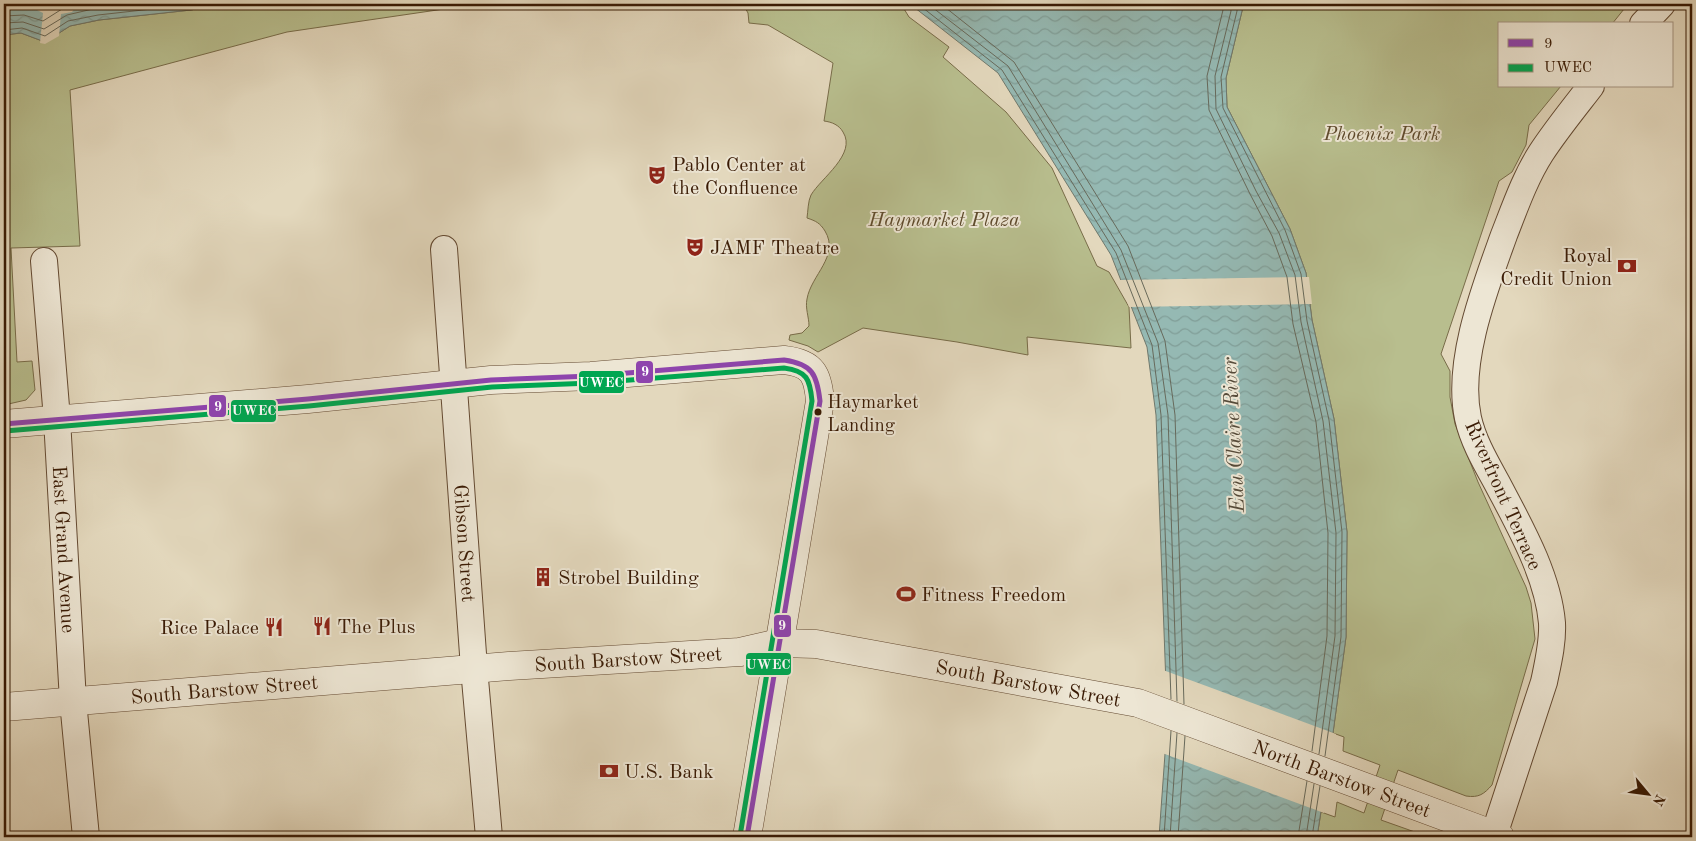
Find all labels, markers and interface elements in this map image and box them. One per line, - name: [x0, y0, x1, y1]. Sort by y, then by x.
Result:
- legend: [1498, 22, 1674, 88]
- text: 9: [1544, 37, 1553, 52]
- text: UWEC: [1544, 61, 1592, 76]
- park label: Phoenix Park: [1322, 125, 1441, 145]
- place label: Pablo Center at the Confluence: [672, 156, 806, 199]
- theatre icon: Pablo Center at the Confluence: [646, 164, 668, 186]
- park label: Haymarket Plaza: [867, 211, 1020, 231]
- theatre icon: JAMF Theatre: [684, 236, 706, 258]
- place label: JAMF Theatre: [710, 239, 839, 259]
- place label: Royal Credit Union: [1500, 247, 1612, 290]
- bank icon: Royal Credit Union: [1616, 255, 1638, 277]
- water label: Eau Claire River: [1220, 356, 1249, 514]
- line badge: 9: [635, 360, 654, 384]
- text: 9: [641, 365, 649, 379]
- line badge: UWEC: [578, 370, 625, 394]
- text: UWEC: [578, 376, 624, 390]
- line badge: 9: [208, 394, 227, 418]
- place label: Haymarket Landing: [827, 394, 919, 436]
- line badge: UWEC: [230, 399, 277, 423]
- text: 9: [214, 400, 222, 414]
- text: UWEC: [231, 404, 277, 418]
- marker: Haymarket Landing: [813, 407, 823, 417]
- street label: Riverfront Terrace: [1460, 418, 1544, 574]
- street label: East Grand Avenue: [48, 465, 77, 634]
- street label: Gibson Street: [449, 484, 477, 603]
- building icon: Strobel Building: [532, 566, 554, 588]
- place label: Strobel Building: [558, 569, 699, 589]
- sports icon: Fitness Freedom: [895, 583, 917, 605]
- place label: Fitness Freedom: [921, 586, 1066, 606]
- line badge: 9: [773, 614, 792, 638]
- restaurant icon: The Plus: [311, 615, 333, 637]
- restaurant icon: Rice Palace: [263, 616, 285, 638]
- place label: The Plus: [337, 618, 415, 638]
- place label: Rice Palace: [160, 619, 259, 639]
- text: 9: [778, 619, 786, 633]
- street label: South Barstow Street: [534, 645, 723, 676]
- line badge: UWEC: [745, 652, 792, 676]
- text: UWEC: [745, 658, 791, 672]
- street label: South Barstow Street: [934, 658, 1122, 712]
- street label: South Barstow Street: [130, 674, 319, 709]
- street label: North Barstow Street: [1249, 738, 1433, 822]
- bank icon: U.S. Bank: [598, 760, 620, 782]
- place label: U.S. Bank: [624, 763, 714, 783]
- north arrow: [1624, 768, 1674, 818]
- text: N: [1650, 792, 1667, 808]

